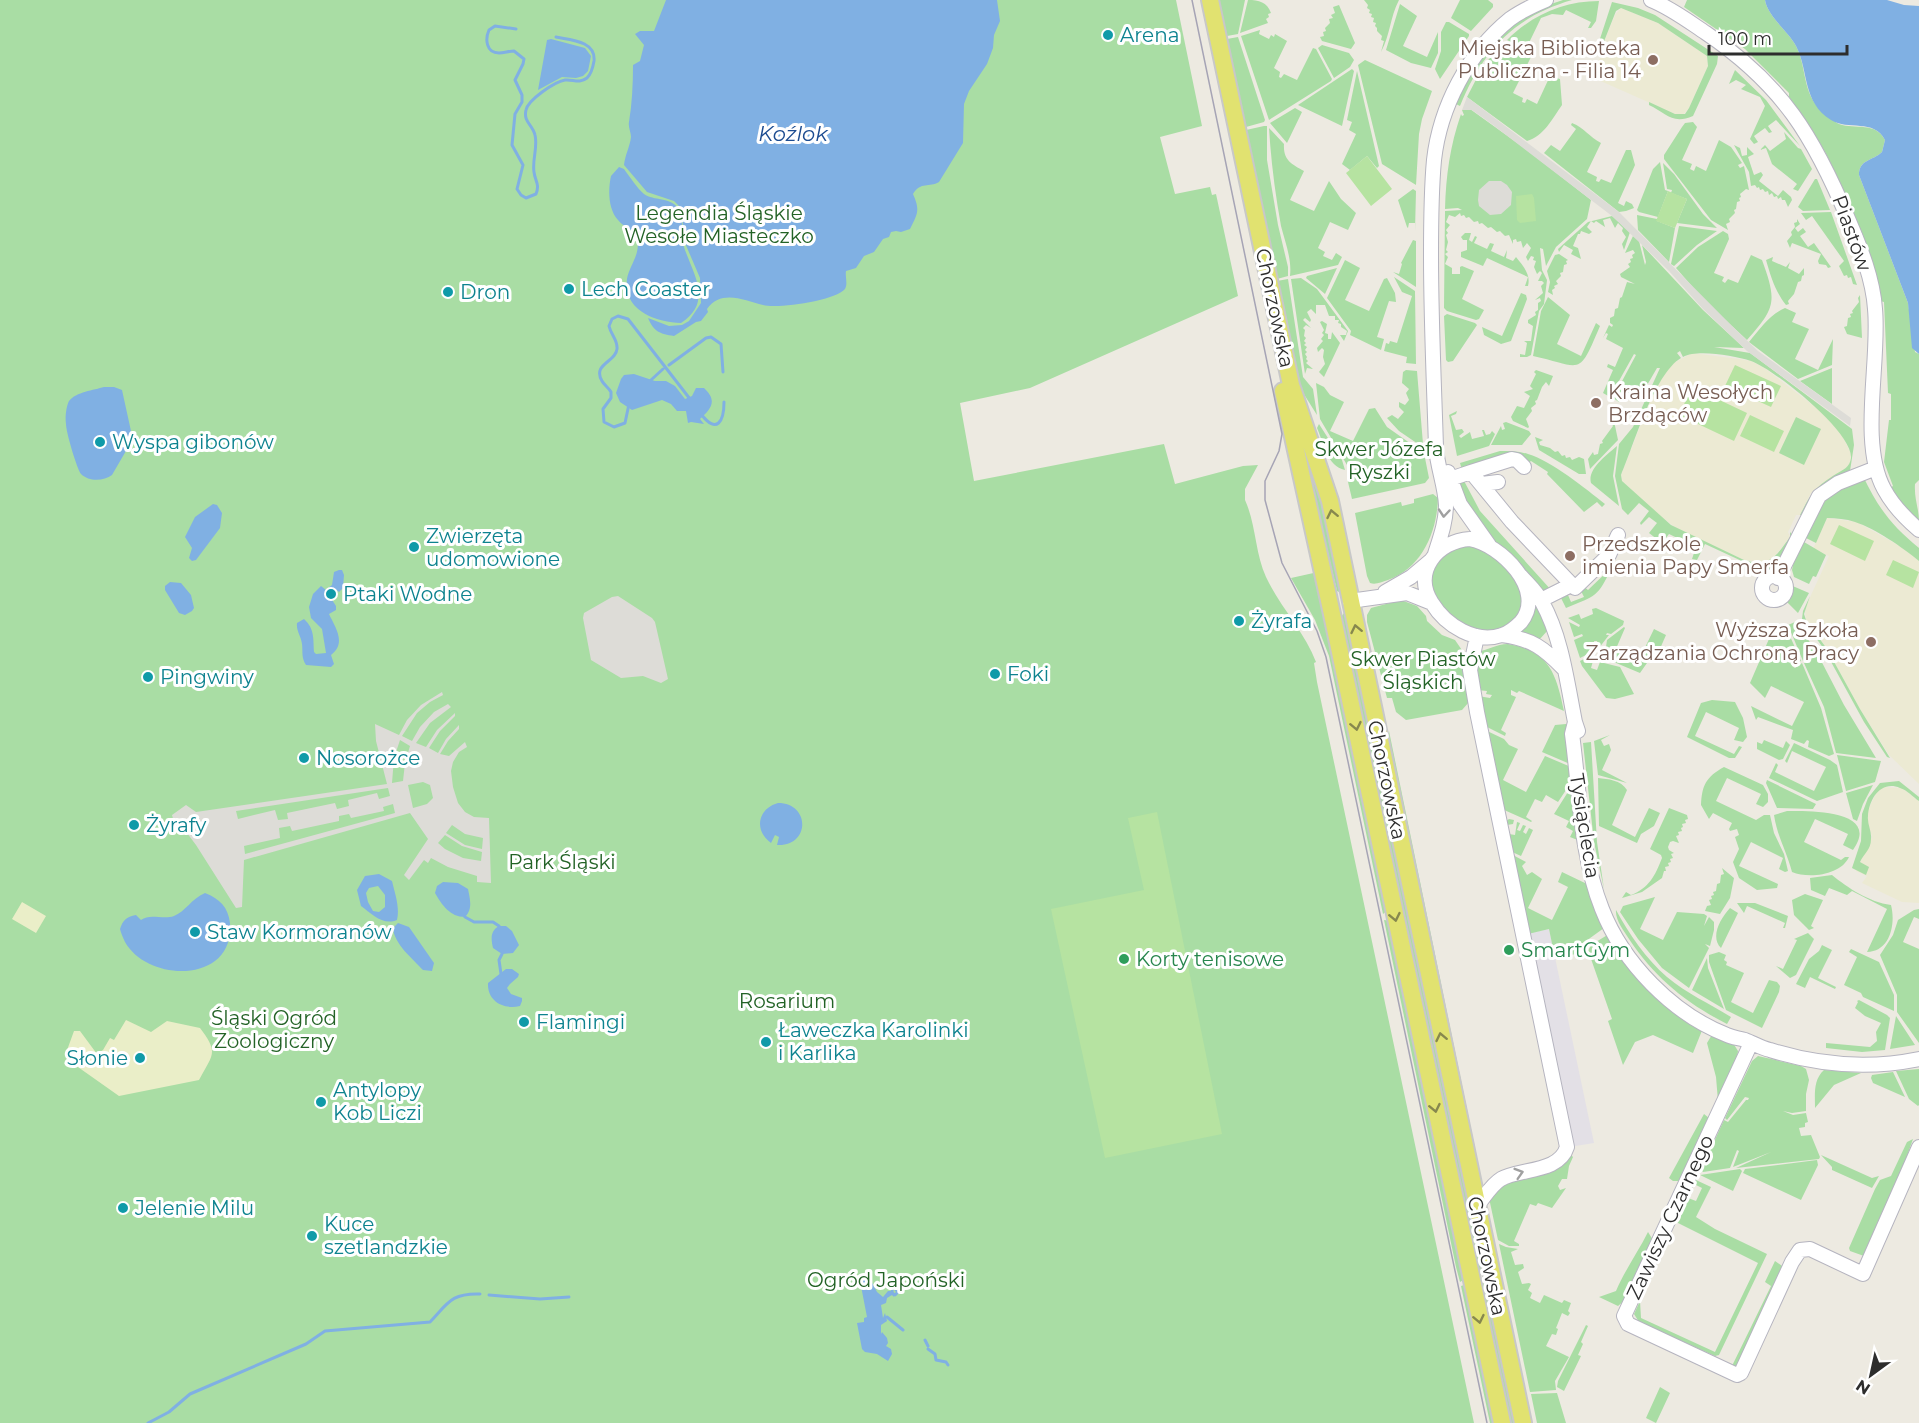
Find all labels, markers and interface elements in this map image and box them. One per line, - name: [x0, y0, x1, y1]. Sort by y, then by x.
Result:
- scale bar: [1709, 18, 1847, 56]
- place label: Arena: [1120, 23, 1180, 47]
- marker: Arena: [1101, 28, 1115, 42]
- text: 100 m: [1718, 28, 1772, 50]
- place label: Miejska Biblioteka Publiczna - Filia 14: [1458, 36, 1641, 83]
- marker: Miejska Biblioteka Publiczna - Filia 14: [1646, 53, 1660, 67]
- water label: Koźlok: [758, 121, 829, 146]
- street label: Piastów: [1827, 192, 1877, 275]
- park label: Legendia Śląskie Wesołe Miasteczko: [624, 201, 814, 248]
- street label: Chorzowska: [1251, 246, 1299, 370]
- place label: Lech Coaster: [581, 277, 710, 301]
- place label: Dron: [460, 280, 510, 304]
- marker: Lech Coaster: [562, 282, 576, 296]
- marker: Dron: [441, 285, 455, 299]
- place label: Kraina Wesołych Brzdąców: [1608, 380, 1773, 427]
- marker: Kraina Wesołych Brzdąców: [1589, 396, 1603, 410]
- place label: Wyspa gibonów: [112, 430, 274, 454]
- marker: Wyspa gibonów: [93, 435, 107, 449]
- park label: Skwer Józefa Ryszki: [1314, 437, 1444, 484]
- one-way arrow: [1438, 509, 1451, 518]
- one-way arrow: [1326, 510, 1339, 520]
- place label: Zwierzęta udomowione: [426, 524, 560, 571]
- place label: Przedszkole imienia Papy Smerfa: [1582, 532, 1789, 579]
- marker: Zwierzęta udomowione: [407, 540, 421, 554]
- marker: Przedszkole imienia Papy Smerfa: [1563, 549, 1577, 563]
- place label: Ptaki Wodne: [343, 582, 472, 606]
- marker: Ptaki Wodne: [324, 587, 338, 601]
- place label: Żyrafa: [1251, 609, 1312, 633]
- marker: Żyrafa: [1232, 614, 1246, 628]
- place label: Wyższa Szkoła Zarządzania Ochroną Pracy: [1585, 618, 1859, 665]
- one-way arrow: [1350, 624, 1363, 634]
- marker: Wyższa Szkoła Zarządzania Ochroną Pracy: [1864, 635, 1878, 649]
- park label: Skwer Piastów Śląskich: [1350, 647, 1496, 694]
- place label: Foki: [1007, 662, 1049, 686]
- place label: Pingwiny: [160, 665, 254, 689]
- marker: Foki: [988, 667, 1002, 681]
- marker: Pingwiny: [141, 670, 155, 684]
- street label: Chorzowska: [1363, 718, 1411, 842]
- one-way arrow: [1349, 721, 1362, 731]
- place label: Nosorożce: [316, 746, 420, 770]
- marker: Nosorożce: [297, 751, 311, 765]
- street label: Tysiąclecia: [1565, 772, 1605, 880]
- place label: Żyrafy: [146, 813, 206, 837]
- marker: Żyrafy: [127, 818, 141, 832]
- park label: Park Śląski: [508, 850, 616, 874]
- one-way arrow: [1388, 912, 1401, 922]
- place label: Staw Kormoranów: [207, 920, 392, 944]
- marker: Staw Kormoranów: [188, 925, 202, 939]
- place label: SmartGym: [1521, 938, 1630, 962]
- marker: SmartGym: [1502, 943, 1516, 957]
- place label: Korty tenisowe: [1136, 947, 1284, 971]
- marker: Korty tenisowe: [1117, 952, 1131, 966]
- park label: Rosarium: [739, 989, 835, 1013]
- park label: Śląski Ogród Zoologiczny: [211, 1006, 337, 1053]
- place label: Flamingi: [536, 1010, 625, 1034]
- marker: Flamingi: [517, 1015, 531, 1029]
- place label: Ławeczka Karolinki i Karlika: [778, 1018, 969, 1065]
- one-way arrow: [1435, 1032, 1448, 1042]
- marker: Ławeczka Karolinki i Karlika: [759, 1035, 773, 1049]
- place label: Słonie: [67, 1046, 128, 1070]
- marker: Słonie: [133, 1051, 147, 1065]
- place label: Antylopy Kob Liczi: [333, 1078, 422, 1125]
- marker: Antylopy Kob Liczi: [314, 1095, 328, 1109]
- one-way arrow: [1428, 1103, 1441, 1113]
- street label: Zawiszy Czarnego: [1621, 1131, 1719, 1303]
- one-way arrow: [1513, 1168, 1524, 1180]
- street label: Chorzowska: [1463, 1194, 1511, 1318]
- place label: Jelenie Milu: [134, 1196, 254, 1220]
- marker: Jelenie Milu: [116, 1201, 130, 1215]
- place label: Kuce szetlandzkie: [324, 1212, 448, 1259]
- marker: Kuce szetlandzkie: [305, 1229, 319, 1243]
- park label: Ogród Japoński: [807, 1268, 965, 1292]
- one-way arrow: [1472, 1314, 1485, 1324]
- north arrow: [1841, 1345, 1901, 1405]
- text: N: [1853, 1376, 1874, 1399]

